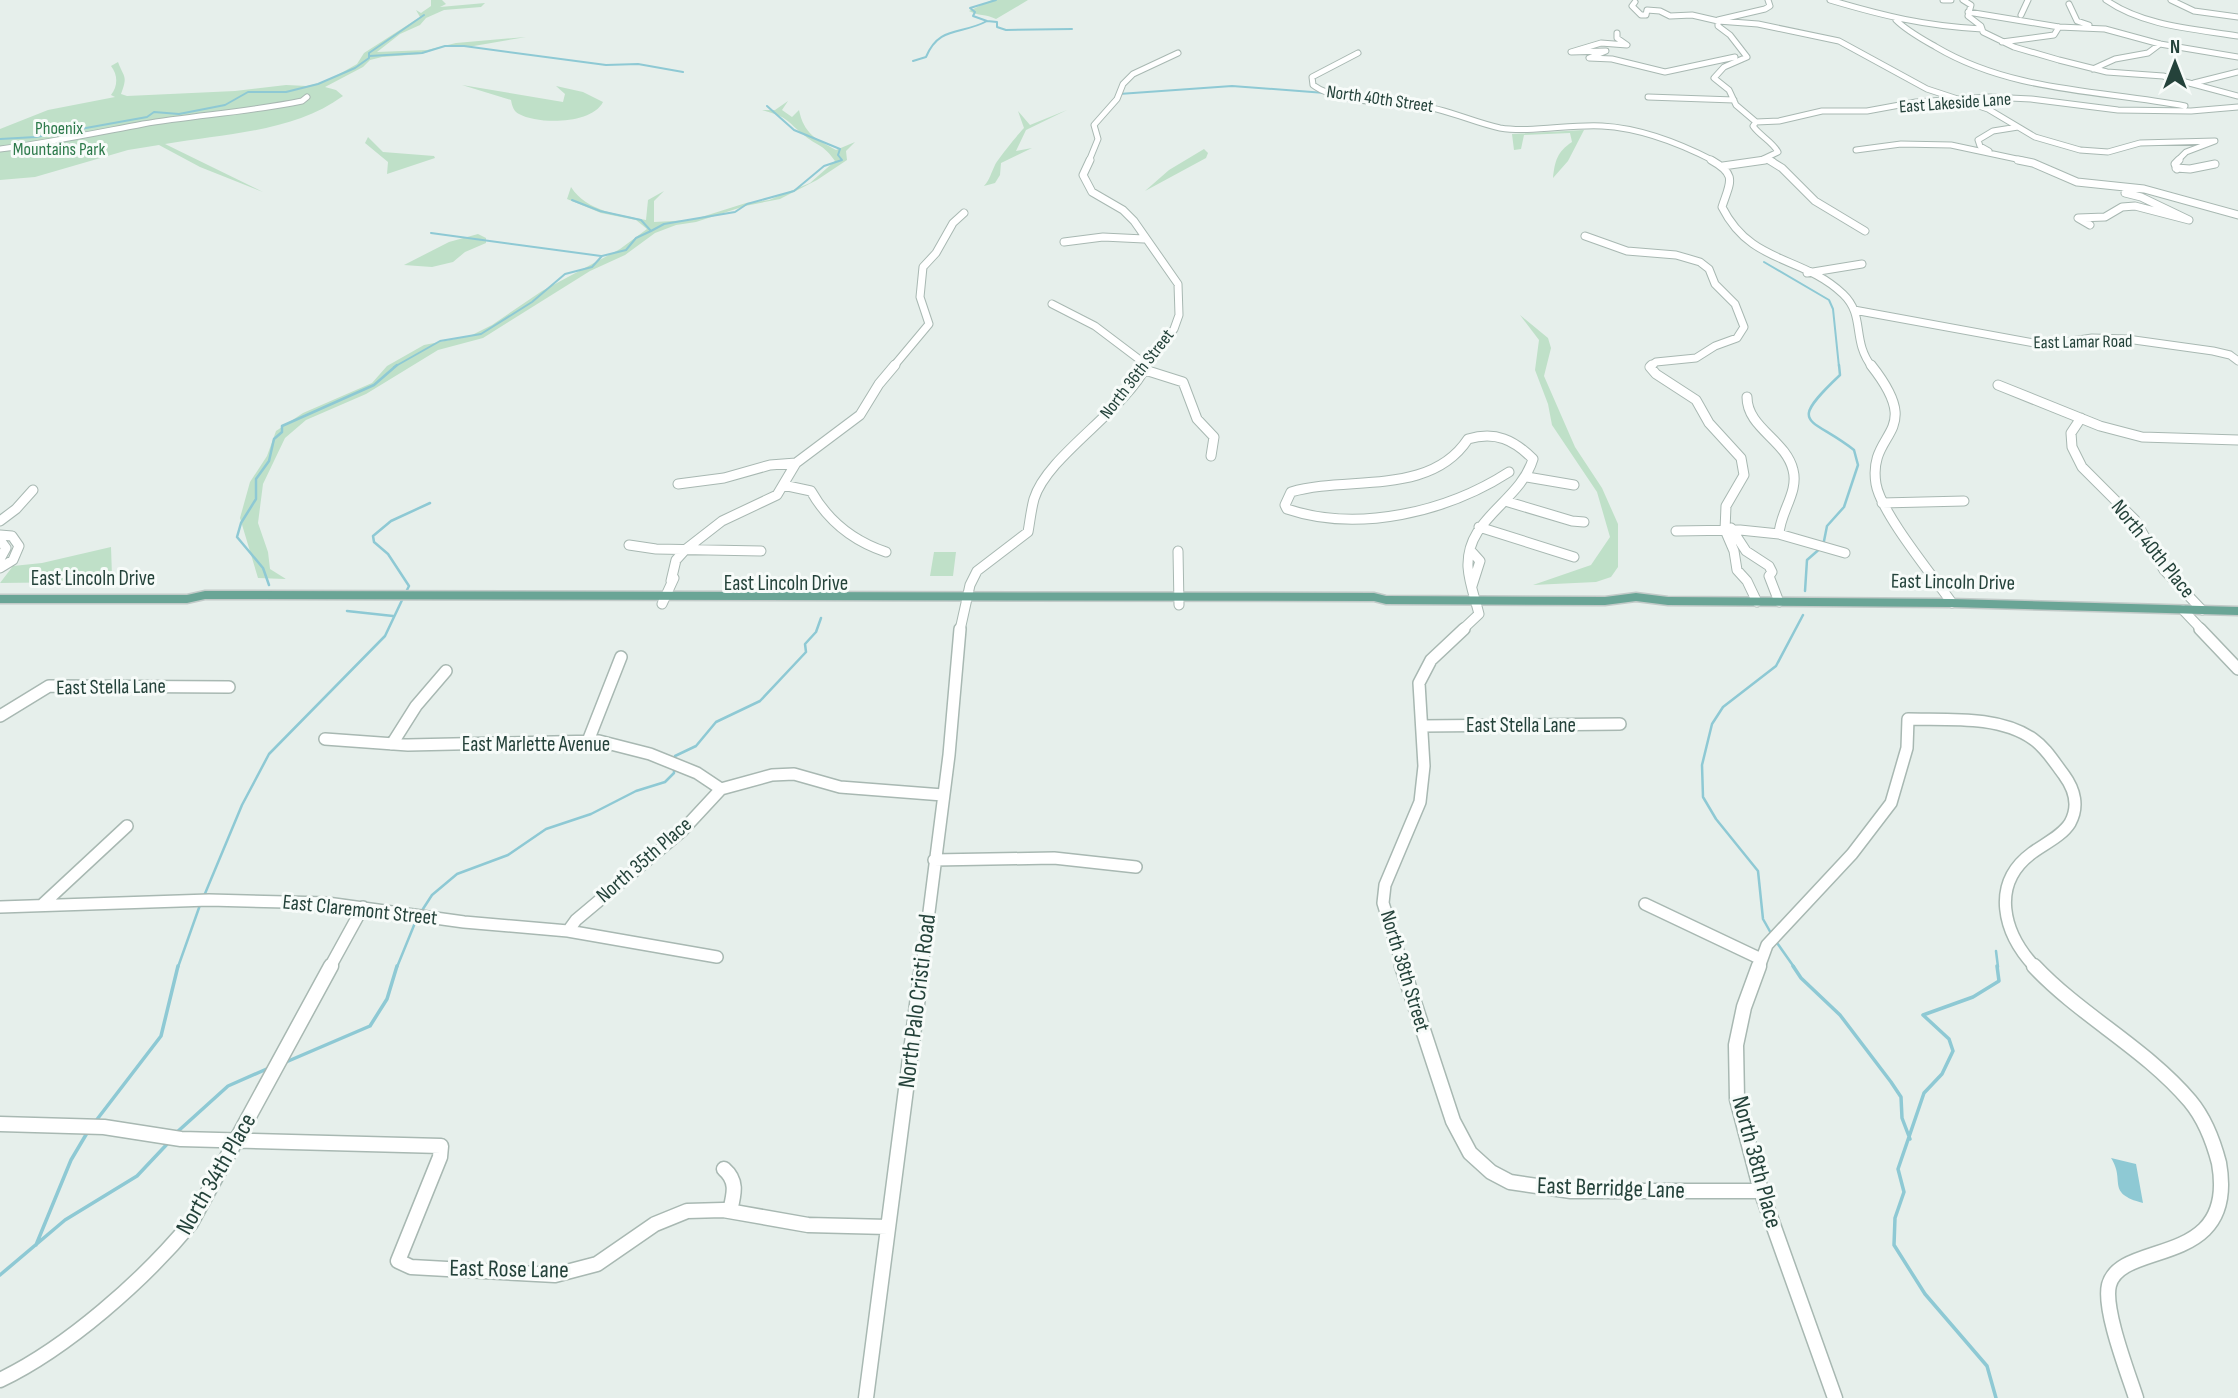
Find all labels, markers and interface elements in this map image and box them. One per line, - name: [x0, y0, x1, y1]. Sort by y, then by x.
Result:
- north arrow: [2140, 28, 2210, 98]
- text: N: [2170, 36, 2180, 59]
- street label: North 40th Street: [1325, 81, 1435, 117]
- street label: East Lakeside Lane: [1898, 89, 2012, 117]
- park label: Phoenix Mountains Park: [13, 118, 105, 160]
- street label: North 36th Street: [1096, 325, 1179, 423]
- street label: East Lamar Road: [2033, 331, 2133, 353]
- street label: North 40th Place: [2106, 495, 2200, 603]
- street label: East Lincoln Drive: [31, 566, 155, 591]
- street label: East Lincoln Drive: [1891, 568, 2015, 596]
- street label: East Lincoln Drive: [724, 571, 848, 596]
- street label: East Stella Lane: [56, 674, 166, 700]
- street label: East Stella Lane: [1466, 713, 1576, 738]
- street label: East Marlette Avenue: [462, 732, 610, 757]
- street label: North 35th Place: [591, 812, 697, 908]
- street label: East Claremont Street: [281, 889, 439, 931]
- street label: North 38th Street: [1375, 907, 1435, 1035]
- street label: North Palo Cristi Road: [892, 912, 942, 1090]
- street label: North 38th Place: [1725, 1093, 1789, 1231]
- street label: North 34th Place: [170, 1108, 262, 1240]
- street label: East Berridge Lane: [1536, 1171, 1686, 1205]
- street label: East Rose Lane: [449, 1253, 569, 1285]

